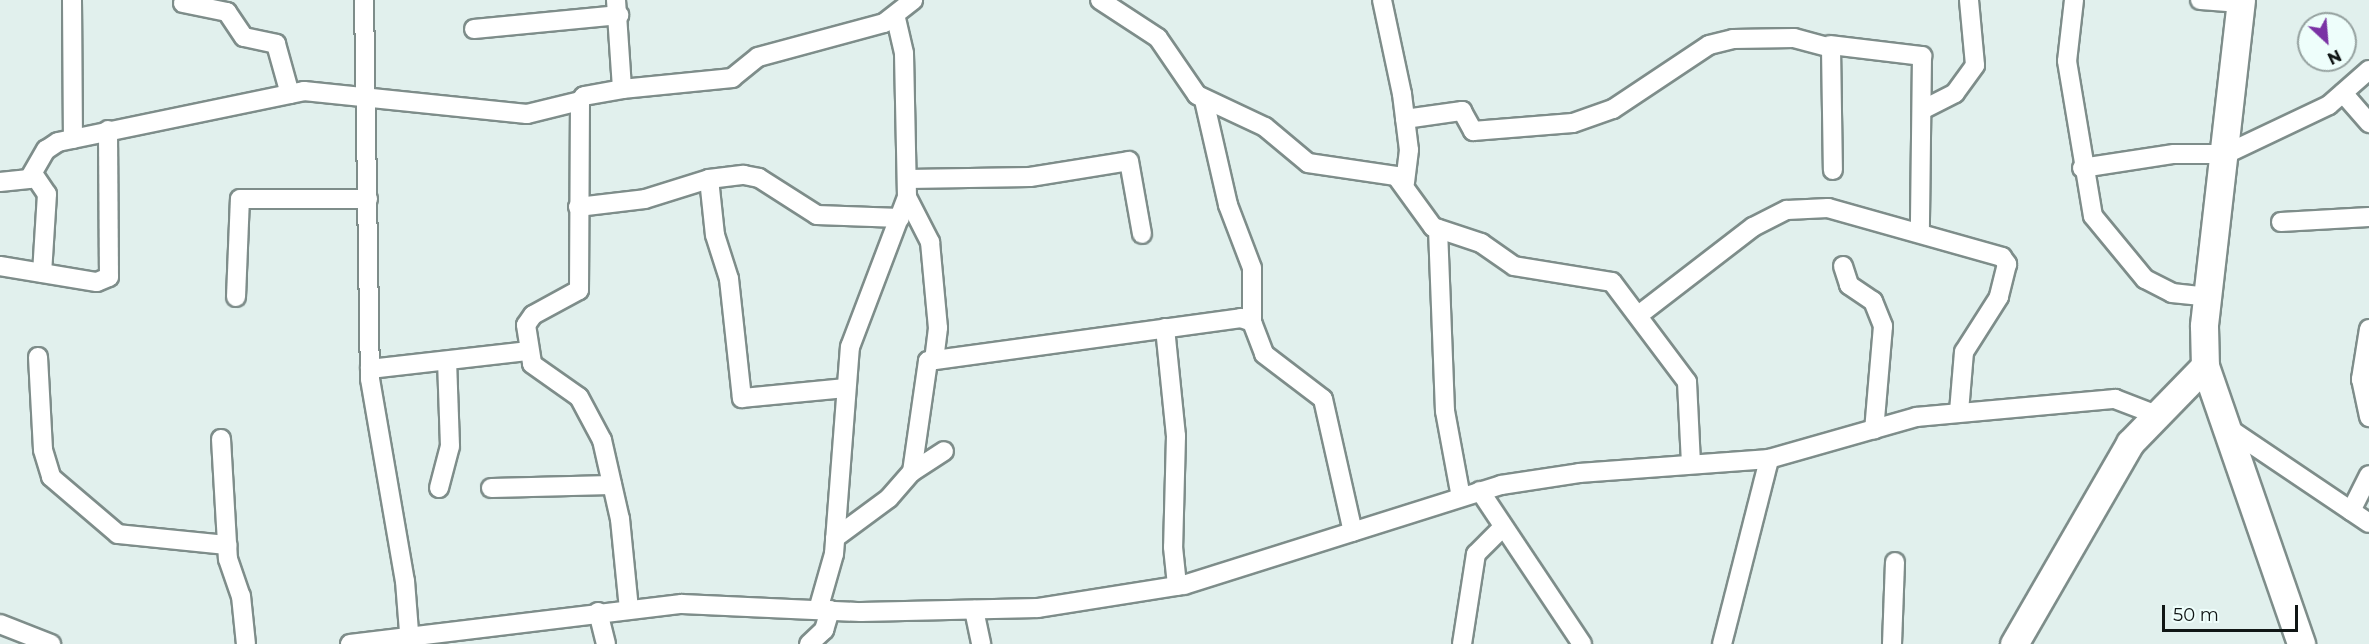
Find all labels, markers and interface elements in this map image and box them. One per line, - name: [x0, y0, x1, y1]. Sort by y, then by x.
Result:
- north arrow: [2297, 12, 2357, 72]
- text: N: [2324, 45, 2344, 68]
- scale bar: [2165, 593, 2302, 631]
- text: 50 m: [2173, 604, 2219, 626]

